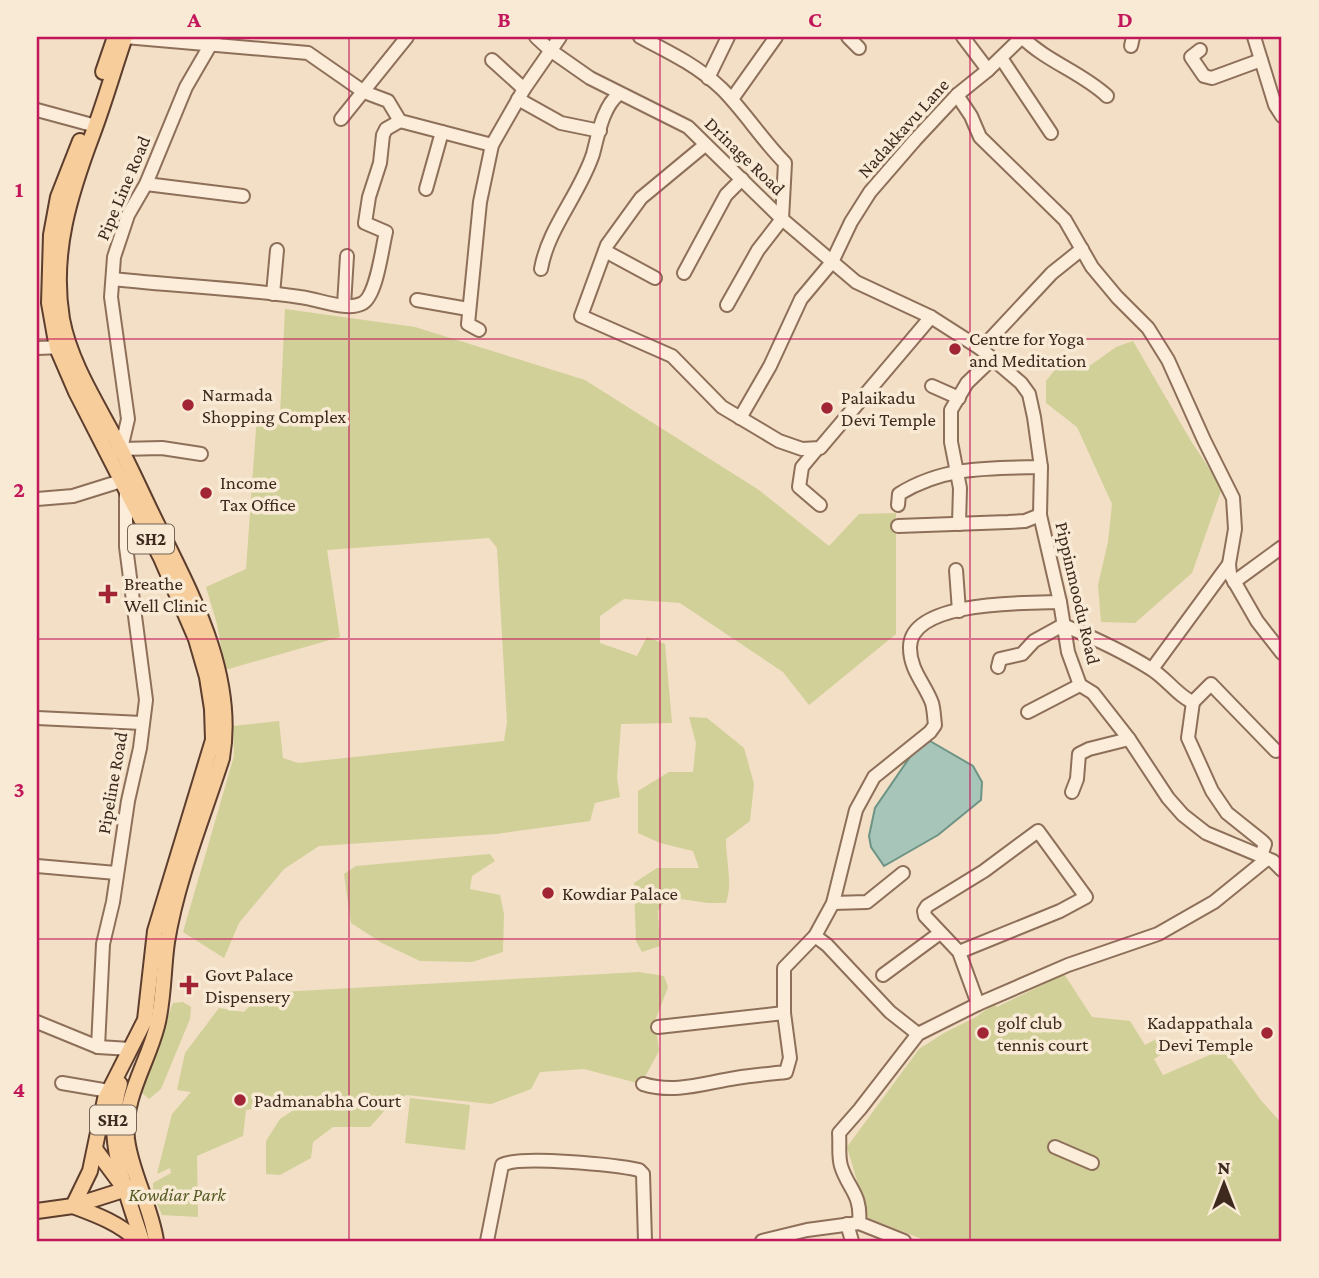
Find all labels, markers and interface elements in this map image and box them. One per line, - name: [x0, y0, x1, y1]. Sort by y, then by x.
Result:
- text: A: [186, 6, 201, 32]
- text: B: [497, 6, 511, 32]
- text: C: [808, 6, 822, 32]
- text: D: [1117, 6, 1133, 32]
- street label: Nadakkavu Lane: [853, 74, 953, 182]
- street label: Drinage Road: [701, 113, 789, 199]
- street label: Pipe Line Road: [92, 133, 154, 243]
- text: 1: [15, 176, 24, 202]
- place label: Centre for Yoga and Meditation: [969, 328, 1087, 371]
- marker: Centre for Yoga and Meditation: [947, 341, 963, 357]
- place label: Narmada Shopping Complex: [202, 384, 346, 427]
- place label: Palaikadu Devi Temple: [841, 387, 936, 430]
- marker: Narmada Shopping Complex: [180, 397, 196, 413]
- marker: Palaikadu Devi Temple: [819, 400, 835, 416]
- place label: Income Tax Office: [220, 472, 296, 515]
- text: 2: [13, 476, 25, 502]
- marker: Income Tax Office: [198, 485, 214, 501]
- street label: Pippinmoodu Road: [1051, 520, 1105, 666]
- road number: SH2: [128, 524, 174, 554]
- place label: Breathe Well Clinic: [124, 573, 207, 616]
- marker: Breathe Well Clinic: [98, 584, 118, 604]
- street label: Pipeline Road: [93, 730, 131, 836]
- text: 3: [13, 776, 25, 802]
- place label: Kowdiar Palace: [562, 883, 678, 904]
- marker: Kowdiar Palace: [540, 885, 556, 901]
- place label: Govt Palace Dispensery: [205, 964, 293, 1007]
- marker: Govt Palace Dispensery: [179, 975, 199, 995]
- place label: golf club tennis court: [997, 1012, 1089, 1055]
- place label: Kadappathala Devi Temple: [1147, 1012, 1253, 1055]
- marker: golf club tennis court: [975, 1025, 991, 1041]
- marker: Kadappathala Devi Temple: [1259, 1025, 1275, 1041]
- text: 4: [13, 1076, 25, 1102]
- place label: Padmanabha Court: [254, 1090, 402, 1111]
- marker: Padmanabha Court: [232, 1092, 248, 1108]
- road number: SH2: [90, 1106, 136, 1134]
- north arrow: [1190, 1148, 1260, 1218]
- text: N: [1218, 1157, 1231, 1178]
- park label: Kowdiar Park: [129, 1184, 226, 1205]

